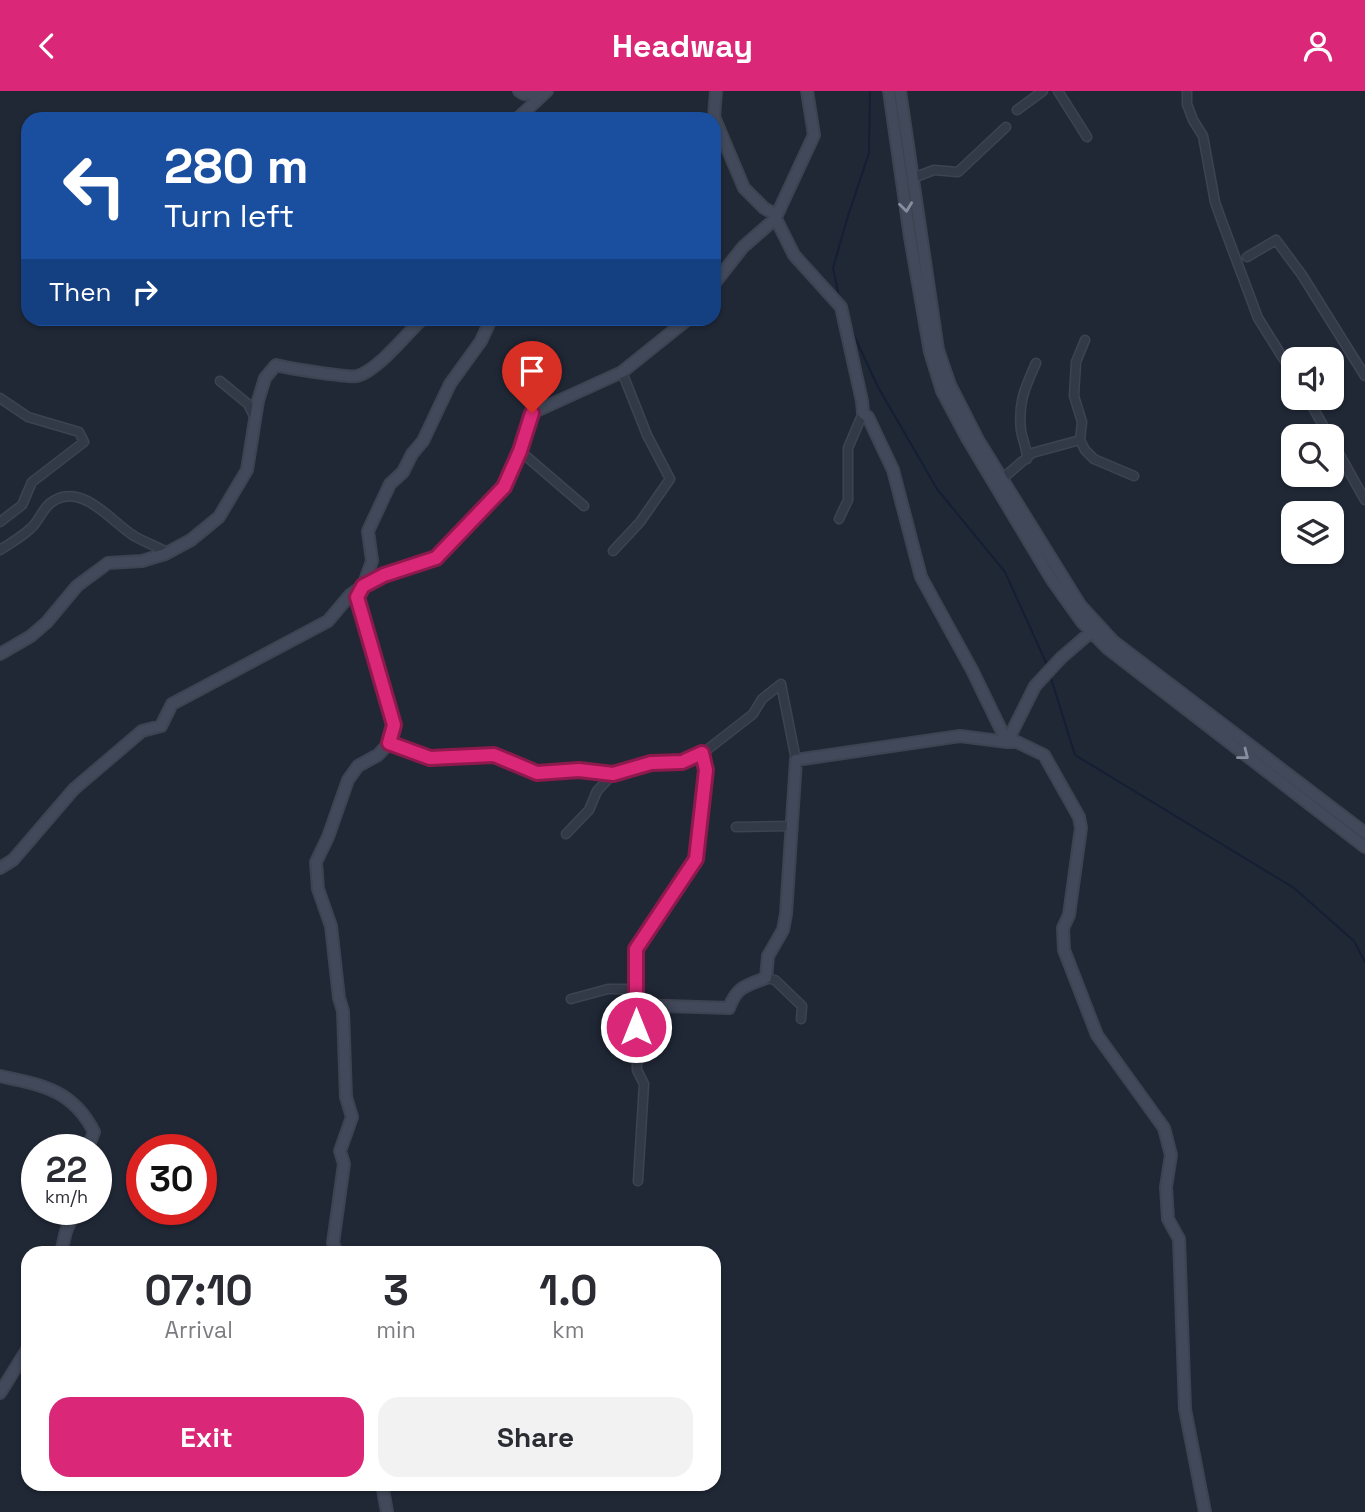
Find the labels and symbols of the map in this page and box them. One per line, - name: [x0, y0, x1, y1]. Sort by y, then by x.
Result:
- one-way arrow: [898, 202, 913, 213]
- pin: [502, 341, 562, 413]
- one-way arrow: [1237, 747, 1249, 760]
- position arrow: [599, 990, 673, 1064]
- speed limit sign: 30: [126, 1134, 217, 1225]

